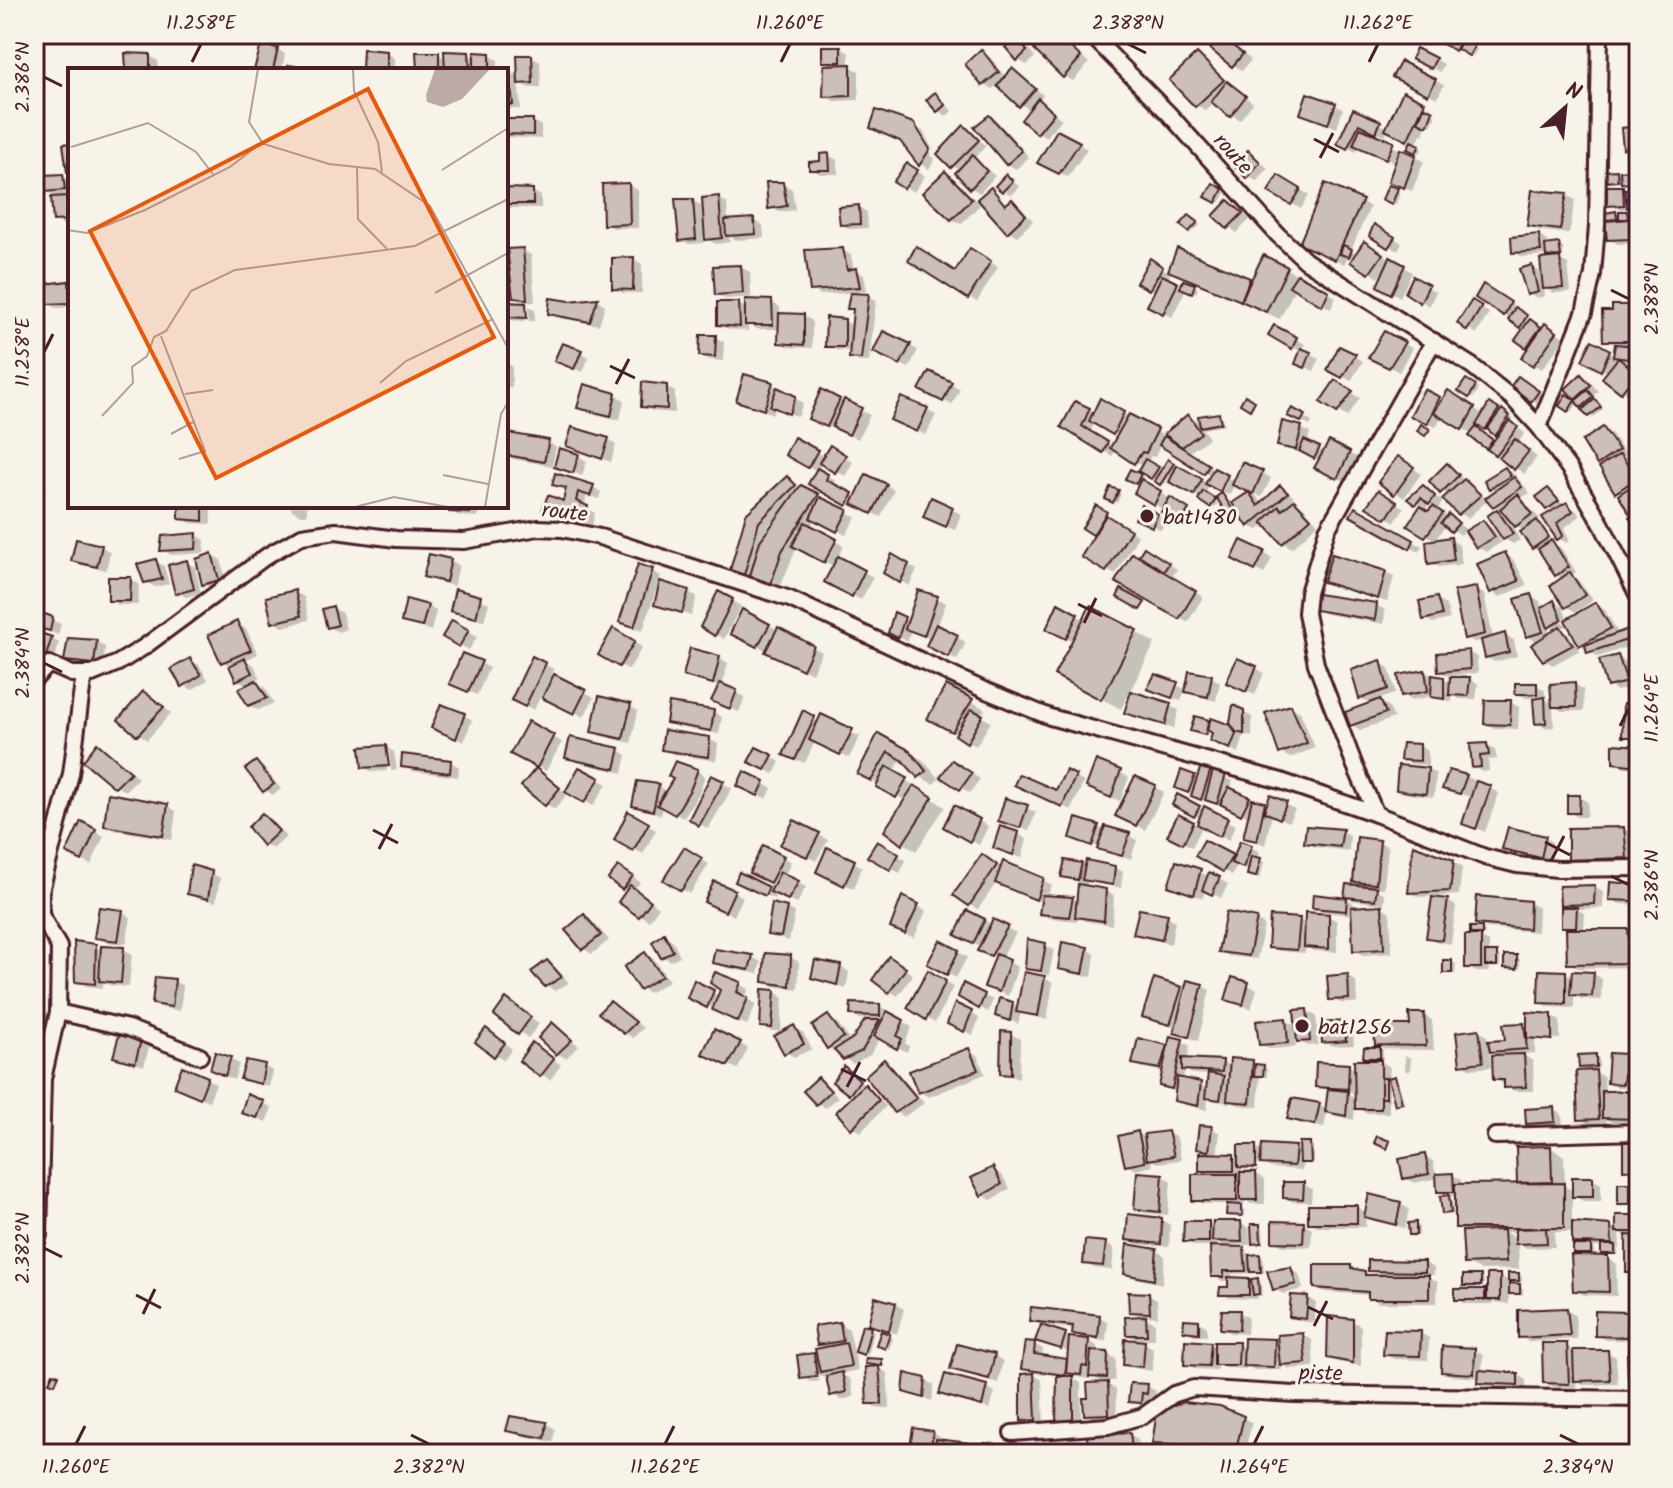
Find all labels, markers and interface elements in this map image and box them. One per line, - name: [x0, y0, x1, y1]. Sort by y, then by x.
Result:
- text: 11.258°E: [166, 8, 237, 40]
- text: 11.260°E: [756, 8, 826, 40]
- text: 2.388°N: [1092, 8, 1164, 40]
- text: 11.262°E: [1343, 8, 1414, 40]
- text: 2.386°N: [8, 41, 40, 113]
- inset map: [68, 68, 508, 508]
- north arrow: [1525, 68, 1605, 148]
- text: N: [1559, 74, 1587, 111]
- street label: route: [1204, 126, 1261, 184]
- text: 2.388°N: [1637, 263, 1669, 335]
- text: 11.258°E: [8, 316, 40, 387]
- street label: route: [540, 494, 590, 533]
- place label: bat1480: [1163, 501, 1237, 536]
- marker: bat1480: [1138, 507, 1156, 525]
- text: 2.384°N: [8, 627, 40, 699]
- text: 11.264°E: [1637, 672, 1669, 743]
- text: 2.386°N: [1637, 849, 1669, 921]
- place label: bat1256: [1318, 1011, 1392, 1046]
- marker: bat1256: [1293, 1017, 1311, 1035]
- text: 2.382°N: [8, 1212, 40, 1284]
- street label: piste: [1298, 1357, 1343, 1392]
- text: 11.260°E: [42, 1452, 112, 1484]
- text: 2.382°N: [393, 1452, 465, 1484]
- text: 11.262°E: [630, 1452, 701, 1484]
- text: 11.264°E: [1219, 1452, 1290, 1484]
- text: 2.384°N: [1542, 1452, 1614, 1484]

